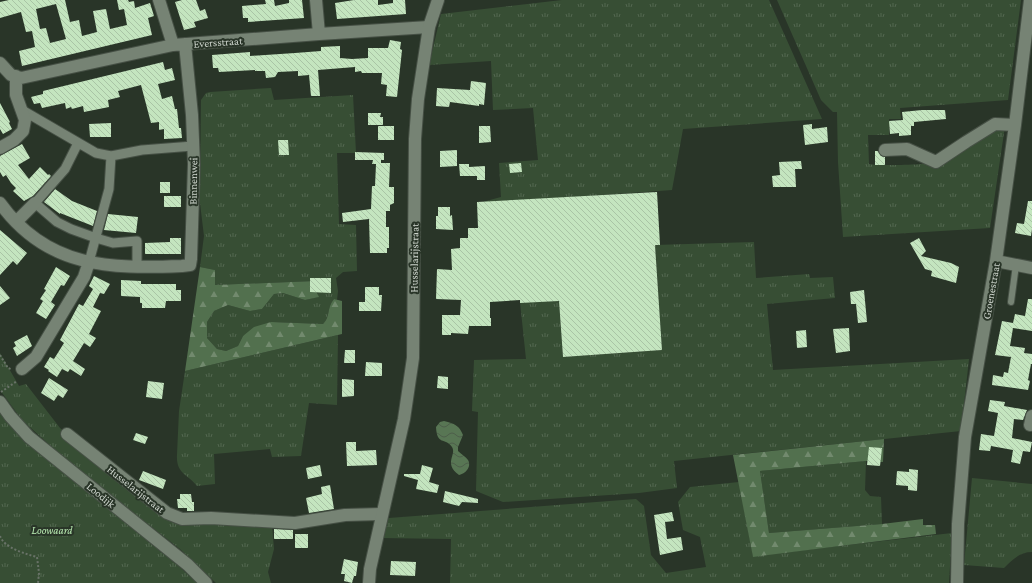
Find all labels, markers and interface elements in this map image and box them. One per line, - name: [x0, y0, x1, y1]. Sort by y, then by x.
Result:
- street label: Eversstraat: [193, 34, 243, 50]
- street label: Binnenwei: [187, 157, 199, 205]
- street label: Husselarijstraat: [407, 223, 422, 293]
- street label: Groenestraat: [980, 261, 1002, 320]
- street label: Husselarijstraat: [104, 463, 167, 516]
- street label: Loodijk: [84, 480, 118, 511]
- park label: Loowaard: [31, 524, 73, 536]

